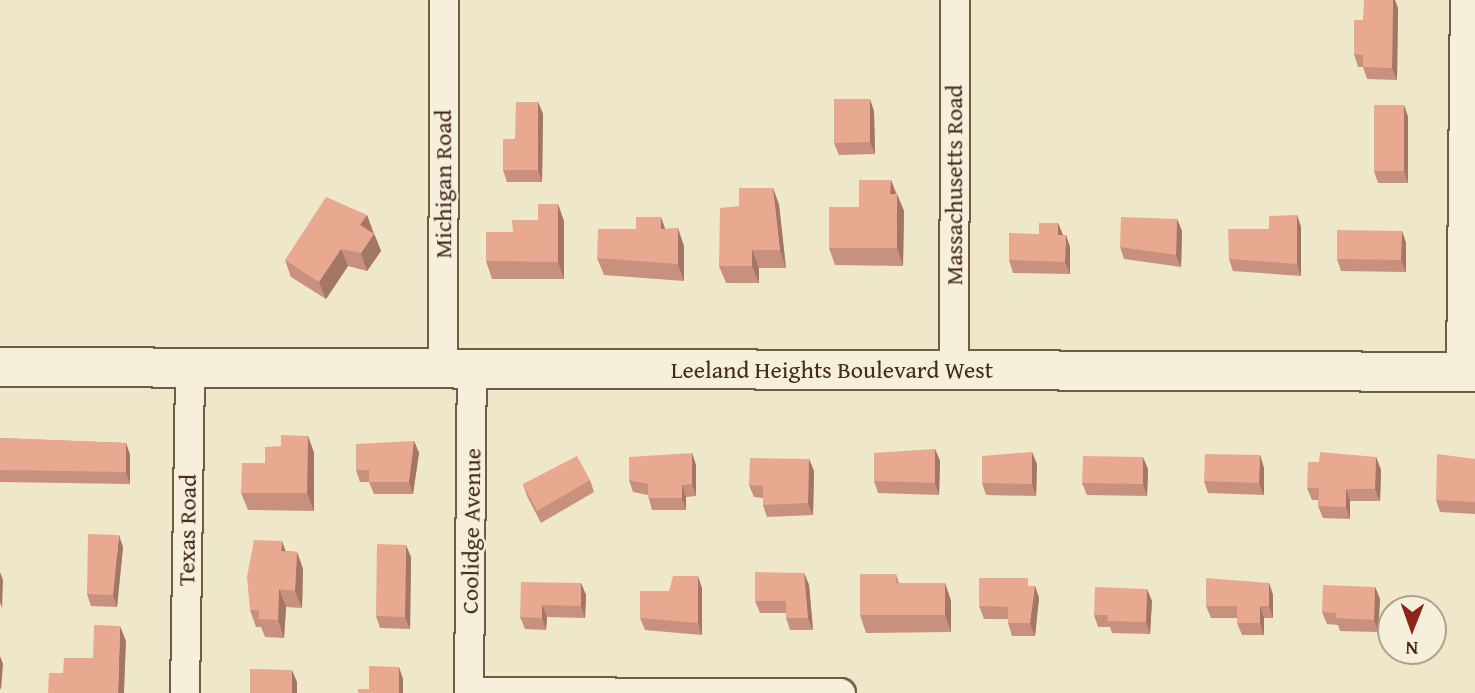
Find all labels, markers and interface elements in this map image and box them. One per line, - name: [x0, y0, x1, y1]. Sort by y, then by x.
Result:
- street label: Massachusetts Road: [940, 85, 968, 285]
- street label: Michigan Road: [429, 109, 457, 259]
- street label: Leeland Heights Boulevard West: [671, 356, 993, 384]
- street label: Coolidge Avenue: [455, 448, 487, 614]
- street label: Texas Road: [172, 474, 202, 586]
- north arrow: [1377, 595, 1447, 665]
- text: N: [1405, 635, 1418, 663]

